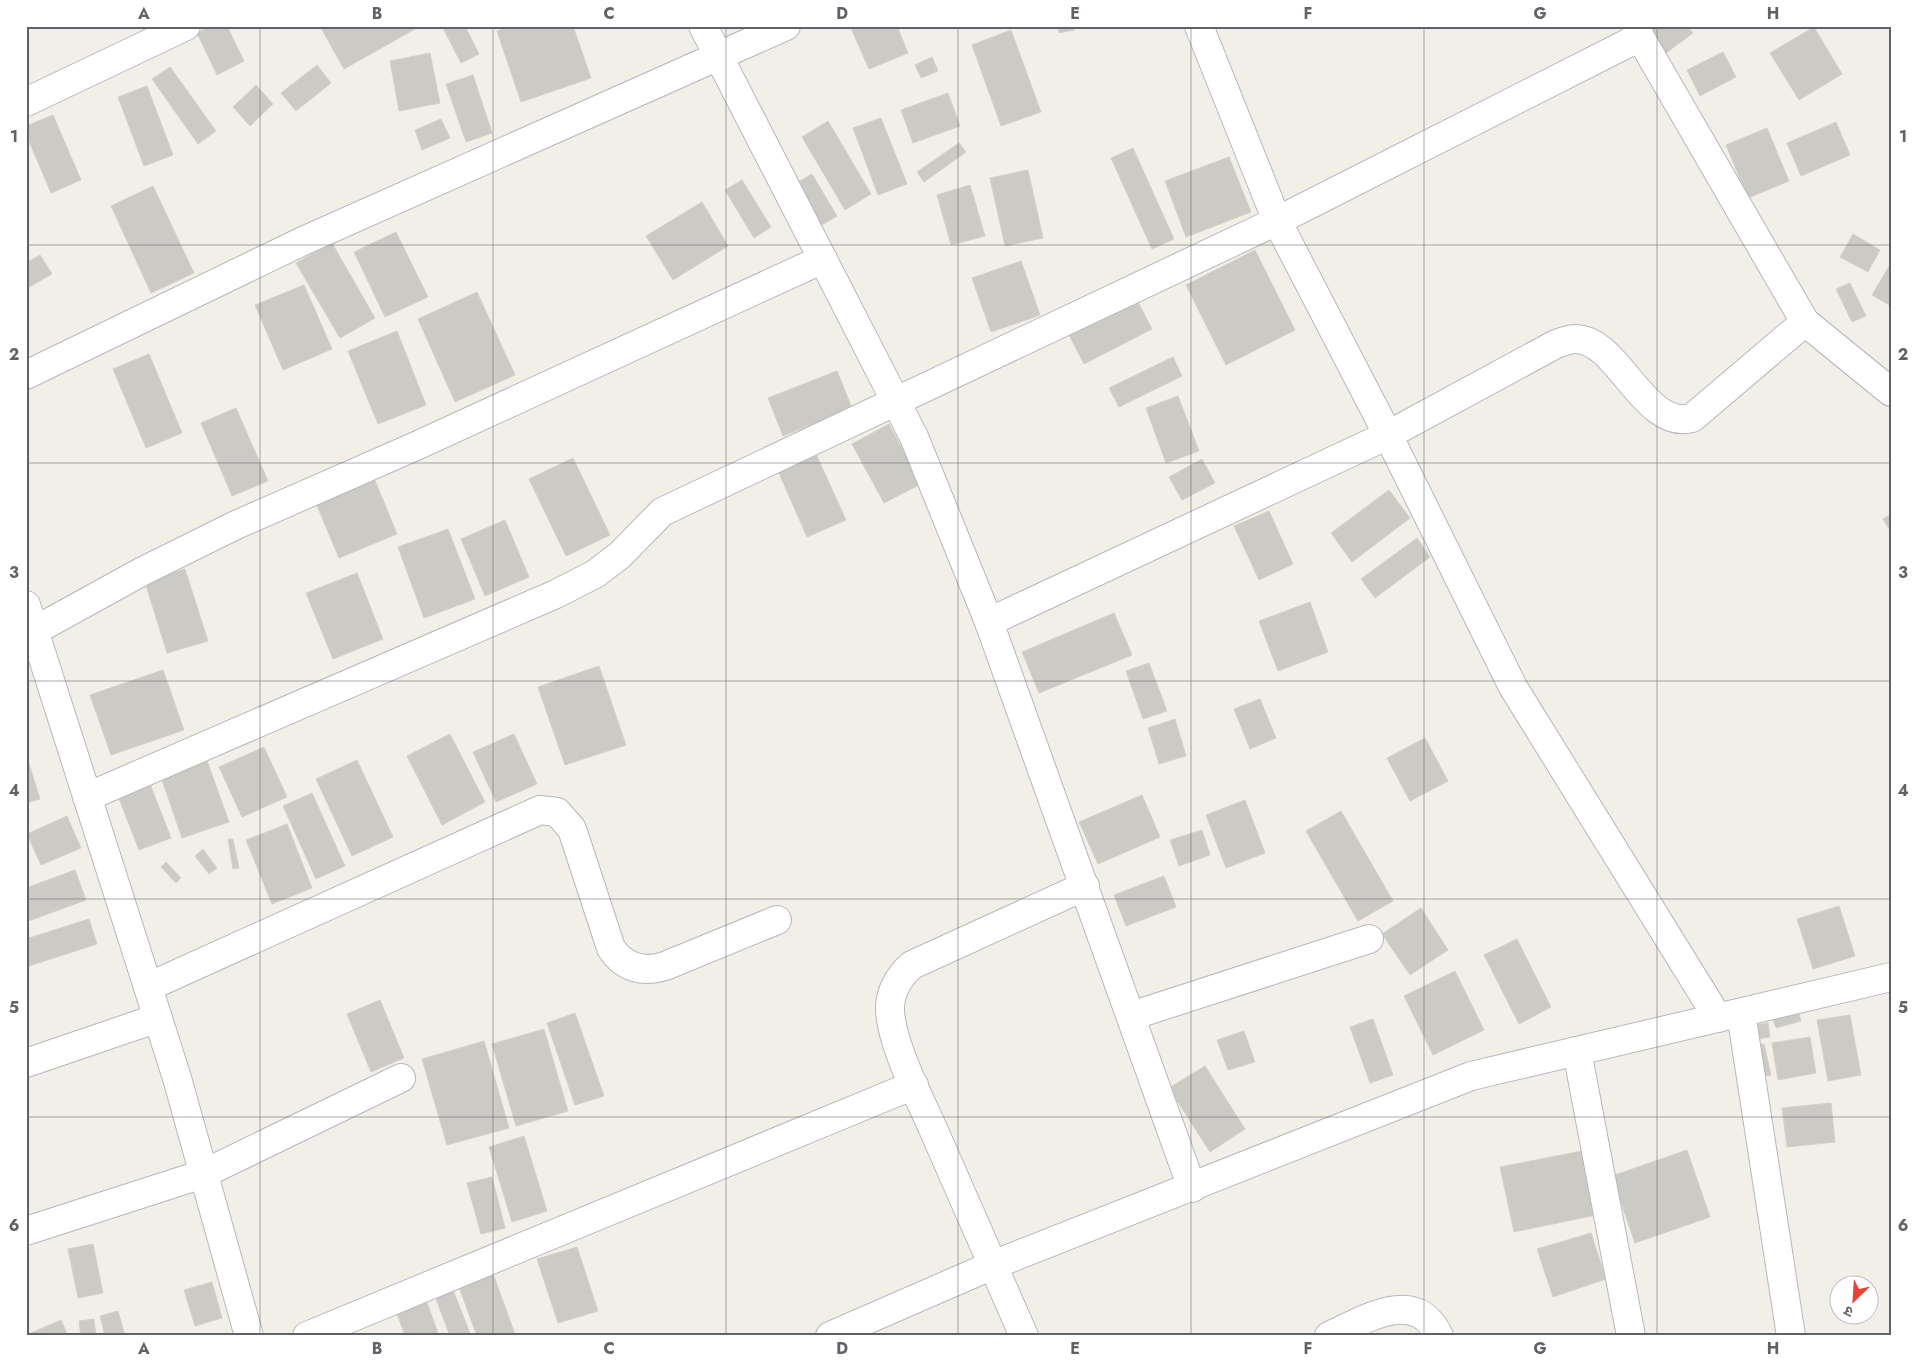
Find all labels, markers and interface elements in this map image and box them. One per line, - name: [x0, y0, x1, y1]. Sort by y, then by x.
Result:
- text: A: [137, 2, 150, 25]
- text: B: [372, 2, 382, 25]
- text: C: [603, 2, 615, 25]
- text: D: [836, 2, 848, 25]
- text: E: [1070, 2, 1080, 25]
- text: F: [1304, 2, 1312, 25]
- text: G: [1533, 2, 1547, 25]
- text: H: [1767, 2, 1779, 25]
- text: 1: [10, 125, 18, 148]
- text: 1: [1899, 125, 1907, 148]
- text: 2: [9, 343, 19, 366]
- text: 2: [1898, 343, 1908, 366]
- text: 3: [9, 561, 19, 584]
- text: 3: [1898, 561, 1908, 584]
- text: 4: [8, 779, 20, 802]
- text: 4: [1897, 779, 1909, 802]
- text: 5: [9, 996, 19, 1019]
- text: 5: [1898, 996, 1908, 1019]
- text: 6: [9, 1214, 19, 1237]
- text: 6: [1898, 1214, 1908, 1237]
- north arrow: [1830, 1274, 1880, 1324]
- text: उ: [1840, 1301, 1856, 1323]
- text: A: [137, 1337, 150, 1360]
- text: B: [372, 1337, 382, 1360]
- text: C: [603, 1337, 615, 1360]
- text: D: [836, 1337, 848, 1360]
- text: E: [1070, 1337, 1080, 1360]
- text: F: [1304, 1337, 1312, 1360]
- text: G: [1533, 1337, 1547, 1360]
- text: H: [1767, 1337, 1779, 1360]

